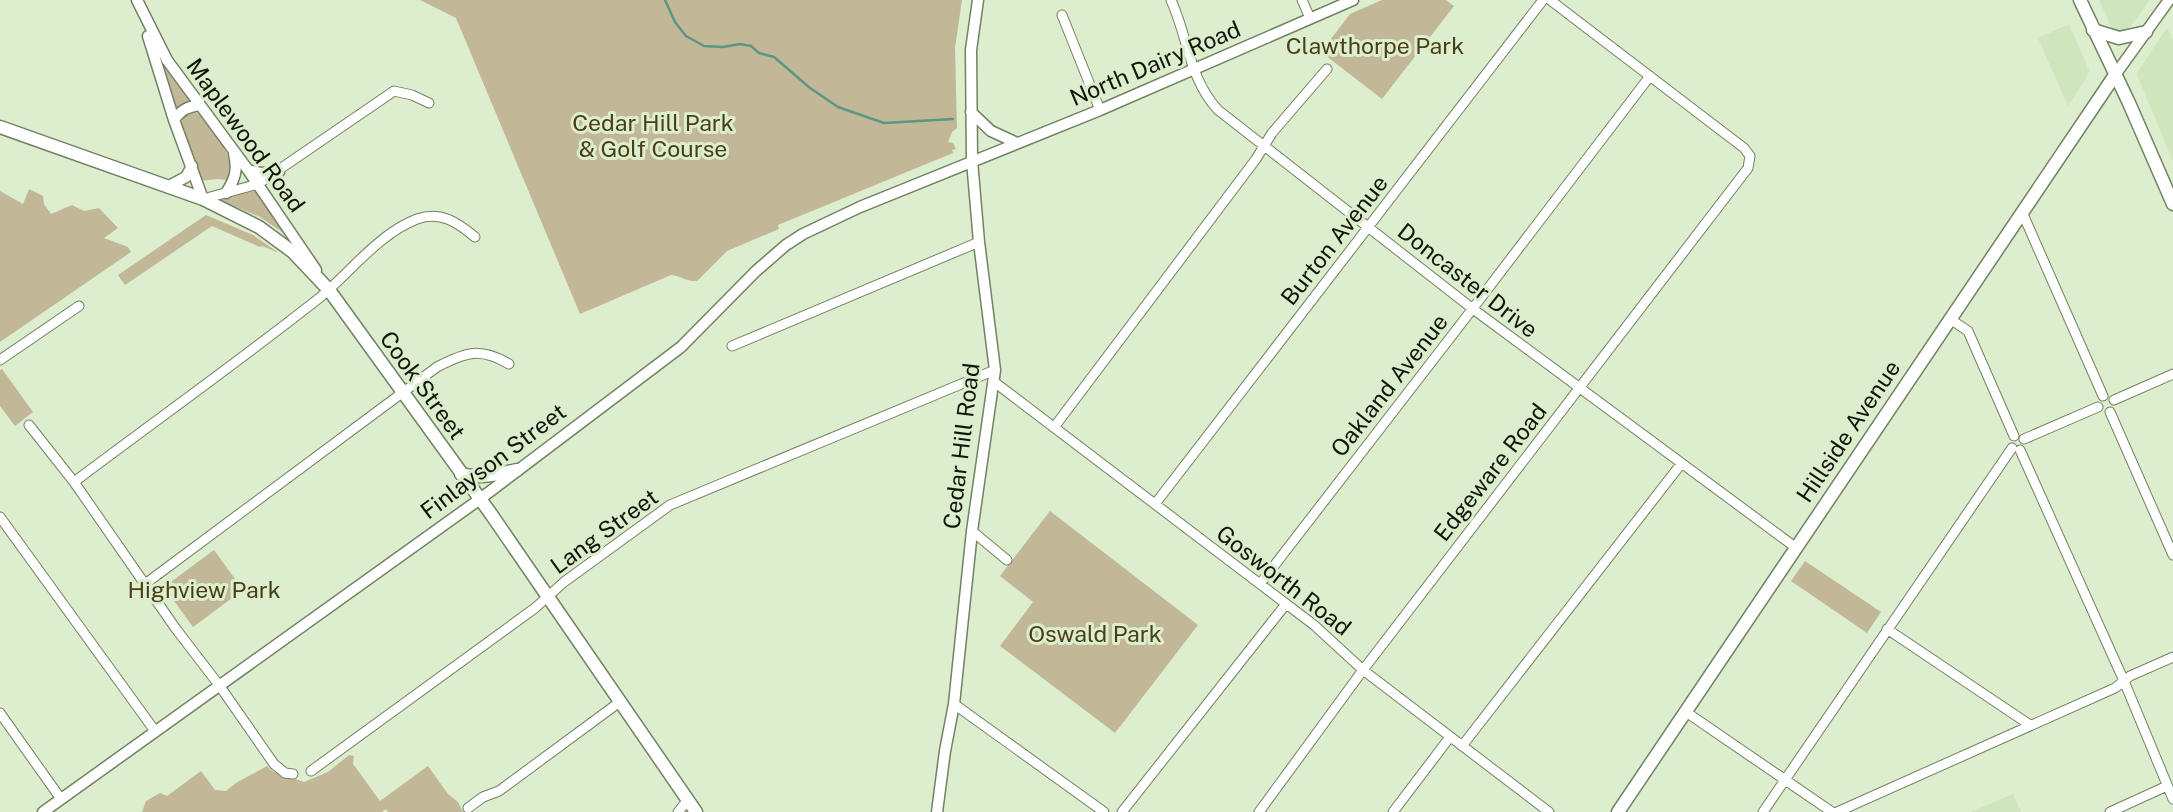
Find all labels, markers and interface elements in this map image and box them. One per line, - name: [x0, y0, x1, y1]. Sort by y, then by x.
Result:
- street label: North Dairy Road: [1066, 15, 1244, 111]
- park label: Clawthorpe Park: [1286, 32, 1464, 59]
- street label: Maplewood Road: [181, 53, 311, 217]
- park label: Cedar Hill Park & Golf Course: [572, 109, 734, 162]
- street label: Burton Avenue: [1275, 170, 1393, 310]
- street label: Doncaster Drive: [1393, 217, 1543, 343]
- street label: Oakland Avenue: [1325, 308, 1453, 462]
- street label: Cook Street: [375, 325, 471, 445]
- street label: Hillside Avenue: [1791, 355, 1905, 507]
- street label: Cedar Hill Road: [937, 361, 985, 531]
- street label: Finlayson Street: [415, 398, 571, 524]
- street label: Edgeware Road: [1428, 398, 1552, 546]
- street label: Lang Street: [545, 483, 663, 579]
- street label: Gosworth Road: [1211, 519, 1357, 641]
- park label: Highview Park: [127, 576, 281, 603]
- park label: Oswald Park: [1028, 620, 1162, 647]

